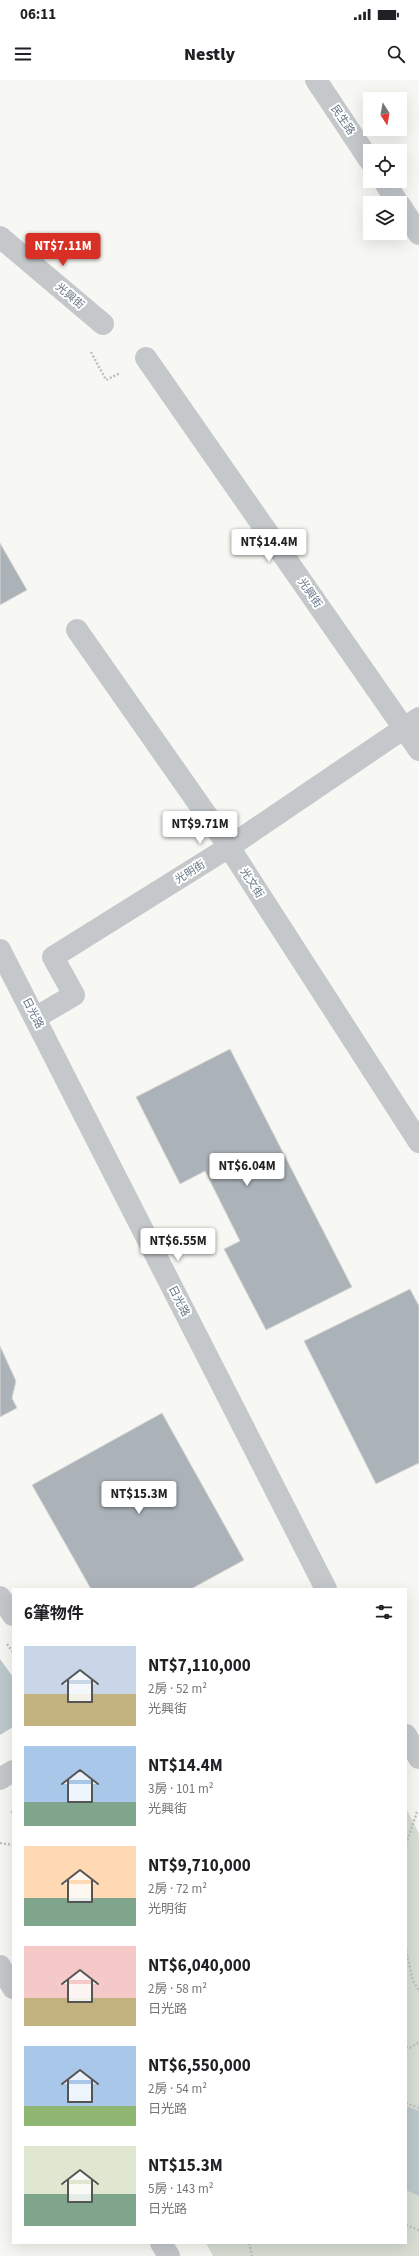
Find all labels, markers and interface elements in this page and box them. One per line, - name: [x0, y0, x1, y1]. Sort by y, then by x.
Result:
- text: 06:11: [20, 4, 56, 25]
- text: Nestly: [184, 42, 235, 67]
- icon: menu: [12, 43, 34, 65]
- icon: search: [385, 43, 407, 65]
- north arrow: [363, 92, 407, 136]
- map controls: [363, 92, 407, 240]
- street label: 民生路: [328, 102, 358, 138]
- button: locate: [363, 144, 407, 188]
- button: layers: [363, 196, 407, 240]
- pin: NT$7.11M: [22, 233, 104, 267]
- text: NT$7.11M: [34, 237, 92, 255]
- street label: 光興街: [53, 280, 87, 312]
- pin: NT$14.4M: [228, 529, 310, 563]
- text: NT$14.4M: [240, 533, 298, 551]
- street label: 光興街: [294, 575, 326, 611]
- pin: NT$9.71M: [159, 811, 241, 845]
- text: NT$9.71M: [171, 815, 229, 833]
- street label: 光明街: [172, 857, 208, 887]
- street label: 光文街: [237, 865, 267, 901]
- street label: 日光路: [19, 995, 47, 1031]
- pin: NT$6.04M: [206, 1153, 288, 1187]
- text: NT$6.04M: [218, 1157, 276, 1175]
- pin: NT$6.55M: [137, 1228, 219, 1262]
- text: NT$6.55M: [149, 1232, 207, 1250]
- street label: 日光路: [165, 1283, 193, 1319]
- pin: NT$15.3M: [98, 1481, 180, 1515]
- text: NT$15.3M: [110, 1485, 168, 1503]
- icon: filters: [373, 1601, 395, 1623]
- text: 6筆物件: [24, 1602, 84, 1626]
- text: NT$7,110,000: [148, 1654, 251, 1678]
- icon: home: [56, 1662, 104, 1710]
- text: 2房 · 52 m²: [148, 1680, 207, 1698]
- text: 光興街: [148, 1700, 187, 1718]
- text: NT$14.4M: [148, 1754, 223, 1778]
- icon: home: [56, 1762, 104, 1810]
- text: 3房 · 101 m²: [148, 1780, 213, 1798]
- text: 光興街: [148, 1800, 187, 1818]
- text: NT$9,710,000: [148, 1854, 251, 1878]
- icon: home: [56, 1862, 104, 1910]
- text: 2房 · 72 m²: [148, 1880, 207, 1898]
- text: 光明街: [148, 1900, 187, 1918]
- text: NT$6,040,000: [148, 1954, 251, 1978]
- icon: home: [56, 1962, 104, 2010]
- text: 2房 · 58 m²: [148, 1980, 207, 1998]
- text: 日光路: [148, 2000, 187, 2018]
- text: NT$6,550,000: [148, 2054, 251, 2078]
- icon: home: [56, 2062, 104, 2110]
- text: 2房 · 54 m²: [148, 2080, 207, 2098]
- text: 日光路: [148, 2100, 187, 2118]
- text: NT$15.3M: [148, 2154, 223, 2178]
- icon: home: [56, 2162, 104, 2210]
- text: 5房 · 143 m²: [148, 2180, 213, 2198]
- text: 日光路: [148, 2200, 187, 2218]

